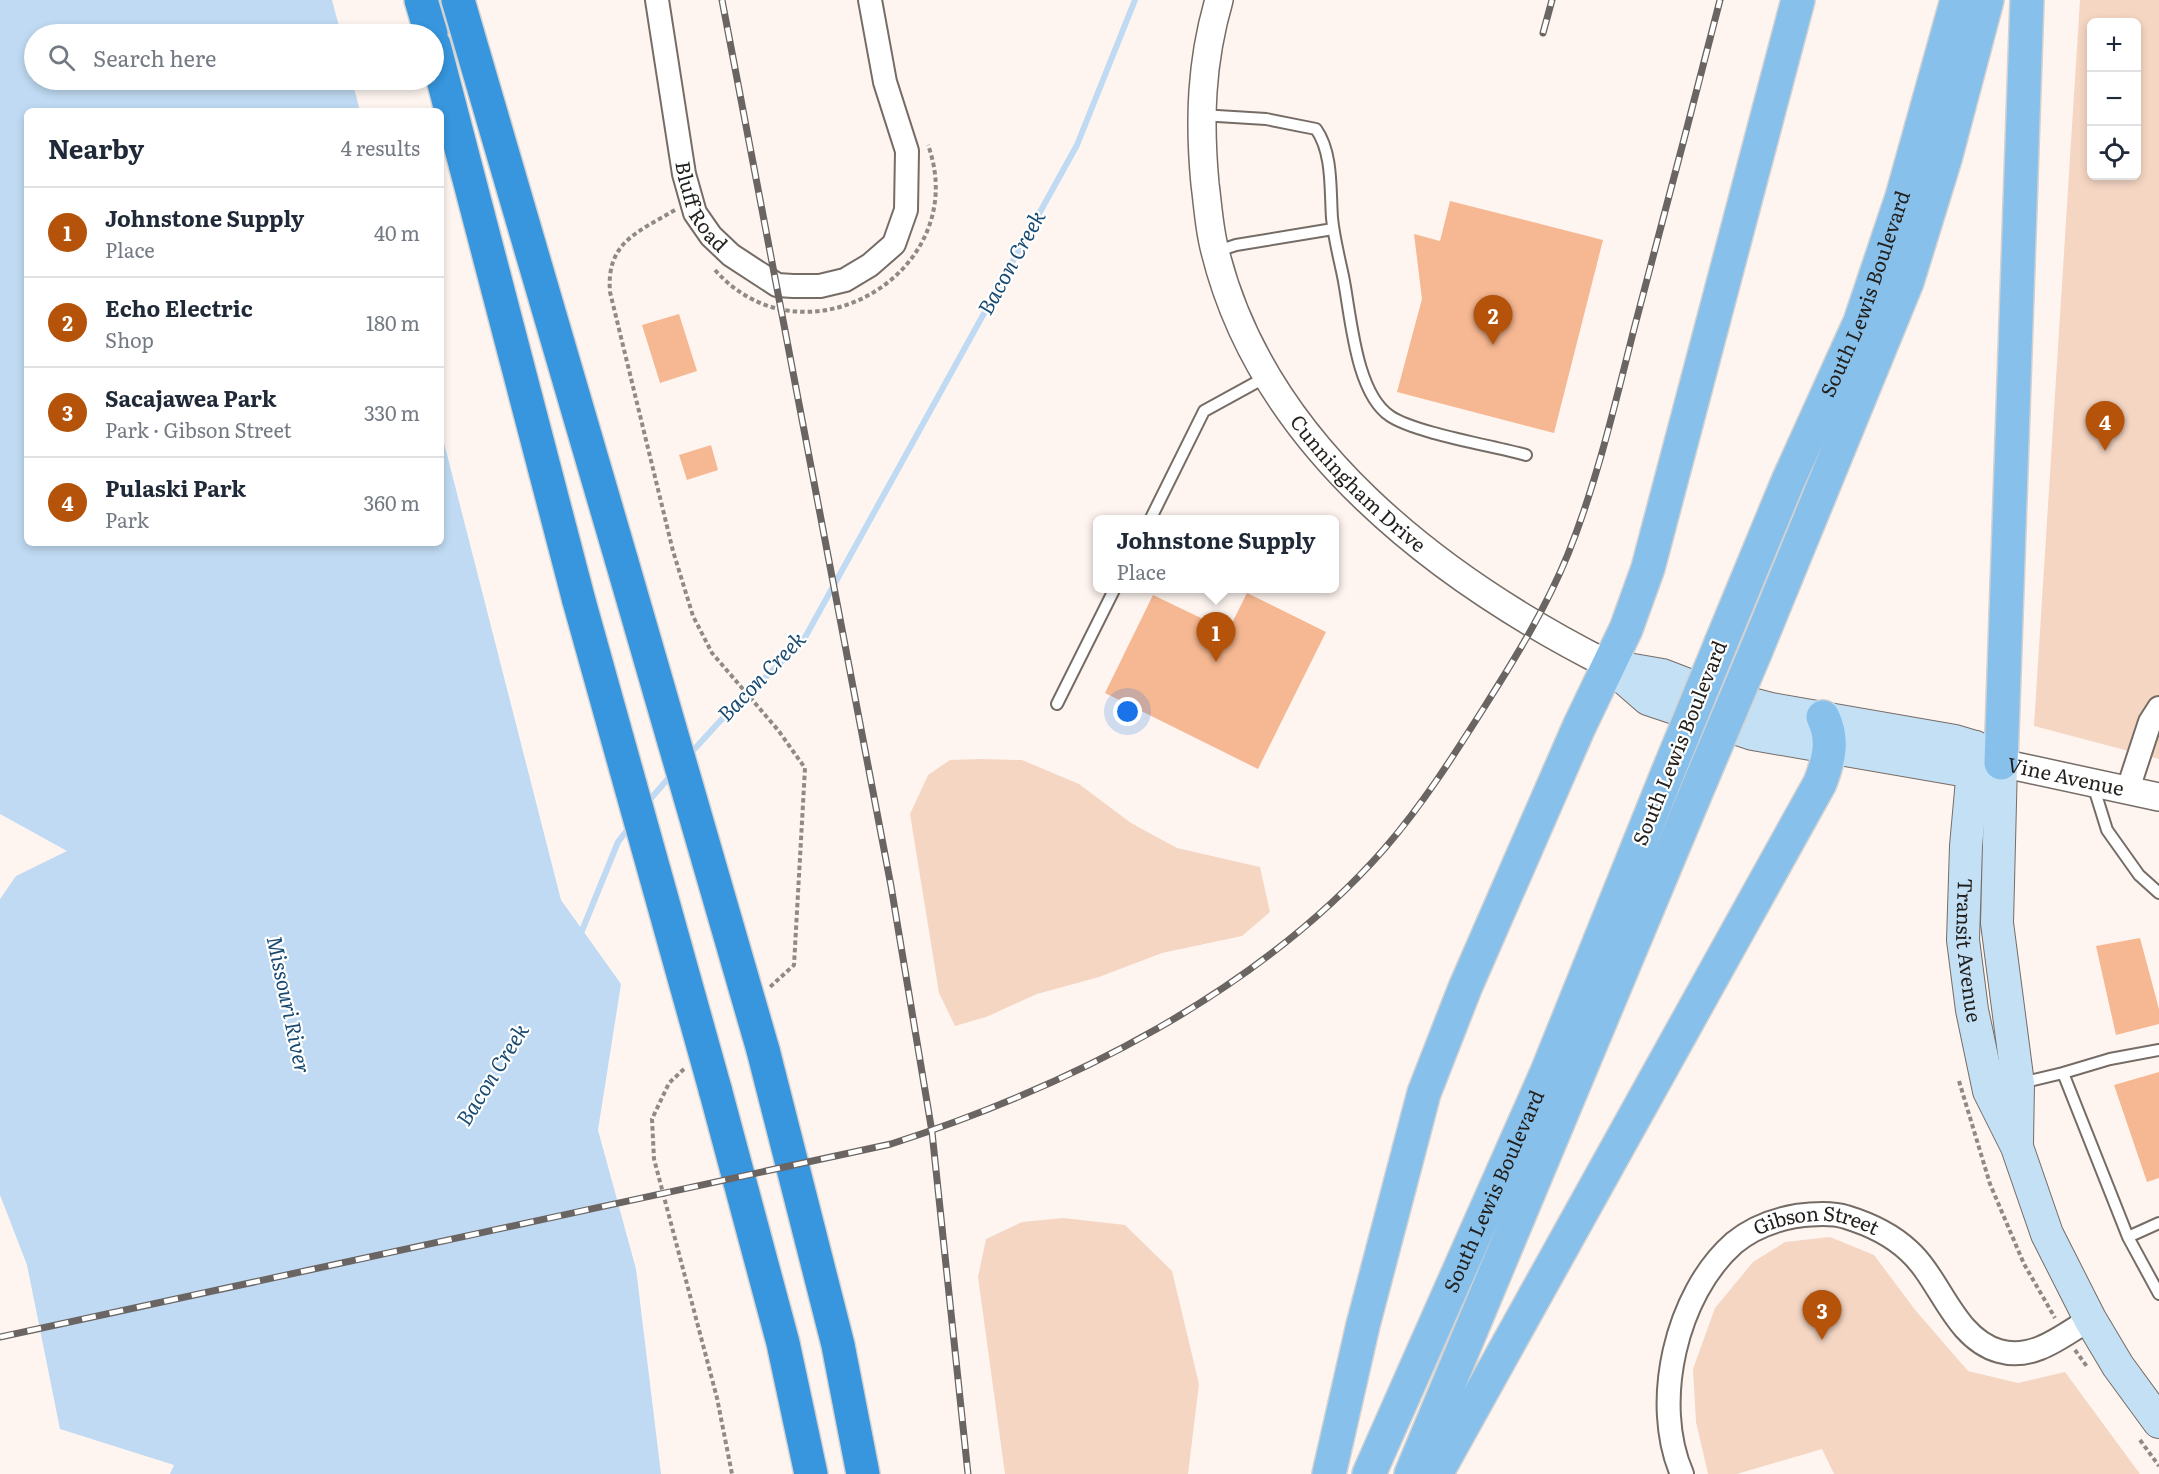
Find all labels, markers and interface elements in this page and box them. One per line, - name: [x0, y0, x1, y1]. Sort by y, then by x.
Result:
- map controls: [2087, 18, 2141, 180]
- button: +: [2087, 18, 2141, 72]
- search box: [24, 24, 444, 90]
- icon: search: [45, 41, 78, 74]
- text: Search here: [93, 41, 216, 74]
- button: −: [2087, 72, 2141, 126]
- button: locate: [2087, 126, 2141, 180]
- text: Nearby: [48, 128, 144, 167]
- text: 4 results: [341, 132, 420, 162]
- street label: Bluff Road: [669, 159, 736, 258]
- street label: South Lewis Boulevard: [1811, 186, 1916, 401]
- text: Johnstone Supply: [105, 201, 304, 234]
- water label: Bacon Creek: [968, 203, 1052, 320]
- text: 1: [63, 217, 72, 247]
- text: 40 m: [374, 217, 420, 247]
- text: Place: [105, 234, 155, 264]
- text: Echo Electric: [105, 291, 253, 324]
- pin: 2: [1474, 296, 1512, 345]
- text: 2: [62, 307, 73, 337]
- text: 180 m: [366, 307, 420, 337]
- text: Shop: [105, 324, 154, 354]
- text: Sacajawea Park: [105, 381, 276, 414]
- text: 3: [62, 397, 73, 427]
- text: 330 m: [364, 397, 420, 427]
- pin: 4: [2086, 402, 2124, 451]
- street label: Cunningham Drive: [1284, 407, 1433, 558]
- text: Park · Gibson Street: [105, 414, 292, 444]
- text: Pulaski Park: [105, 471, 246, 504]
- text: 4: [61, 487, 74, 517]
- text: 360 m: [363, 487, 420, 517]
- text: Park: [105, 504, 149, 534]
- popup: [1093, 515, 1339, 593]
- text: Johnstone Supply: [1116, 523, 1316, 556]
- text: Place: [1116, 556, 1166, 586]
- pin: 1: [1196, 612, 1236, 662]
- water label: Bacon Creek: [709, 623, 812, 728]
- street label: South Lewis Boulevard: [1623, 635, 1733, 849]
- your location: [1113, 697, 1142, 726]
- street label: Vine Avenue: [2005, 748, 2127, 802]
- street label: Transit Avenue: [1950, 878, 1991, 1025]
- water label: Missouri River: [261, 933, 320, 1076]
- water label: Bacon Creek: [447, 1016, 535, 1131]
- street label: South Lewis Boulevard: [1434, 1085, 1550, 1297]
- text: Gibson Street: [1748, 1197, 1885, 1241]
- street label: Gibson Street: [1752, 1223, 1880, 1247]
- pin: 3: [1802, 1290, 1842, 1340]

